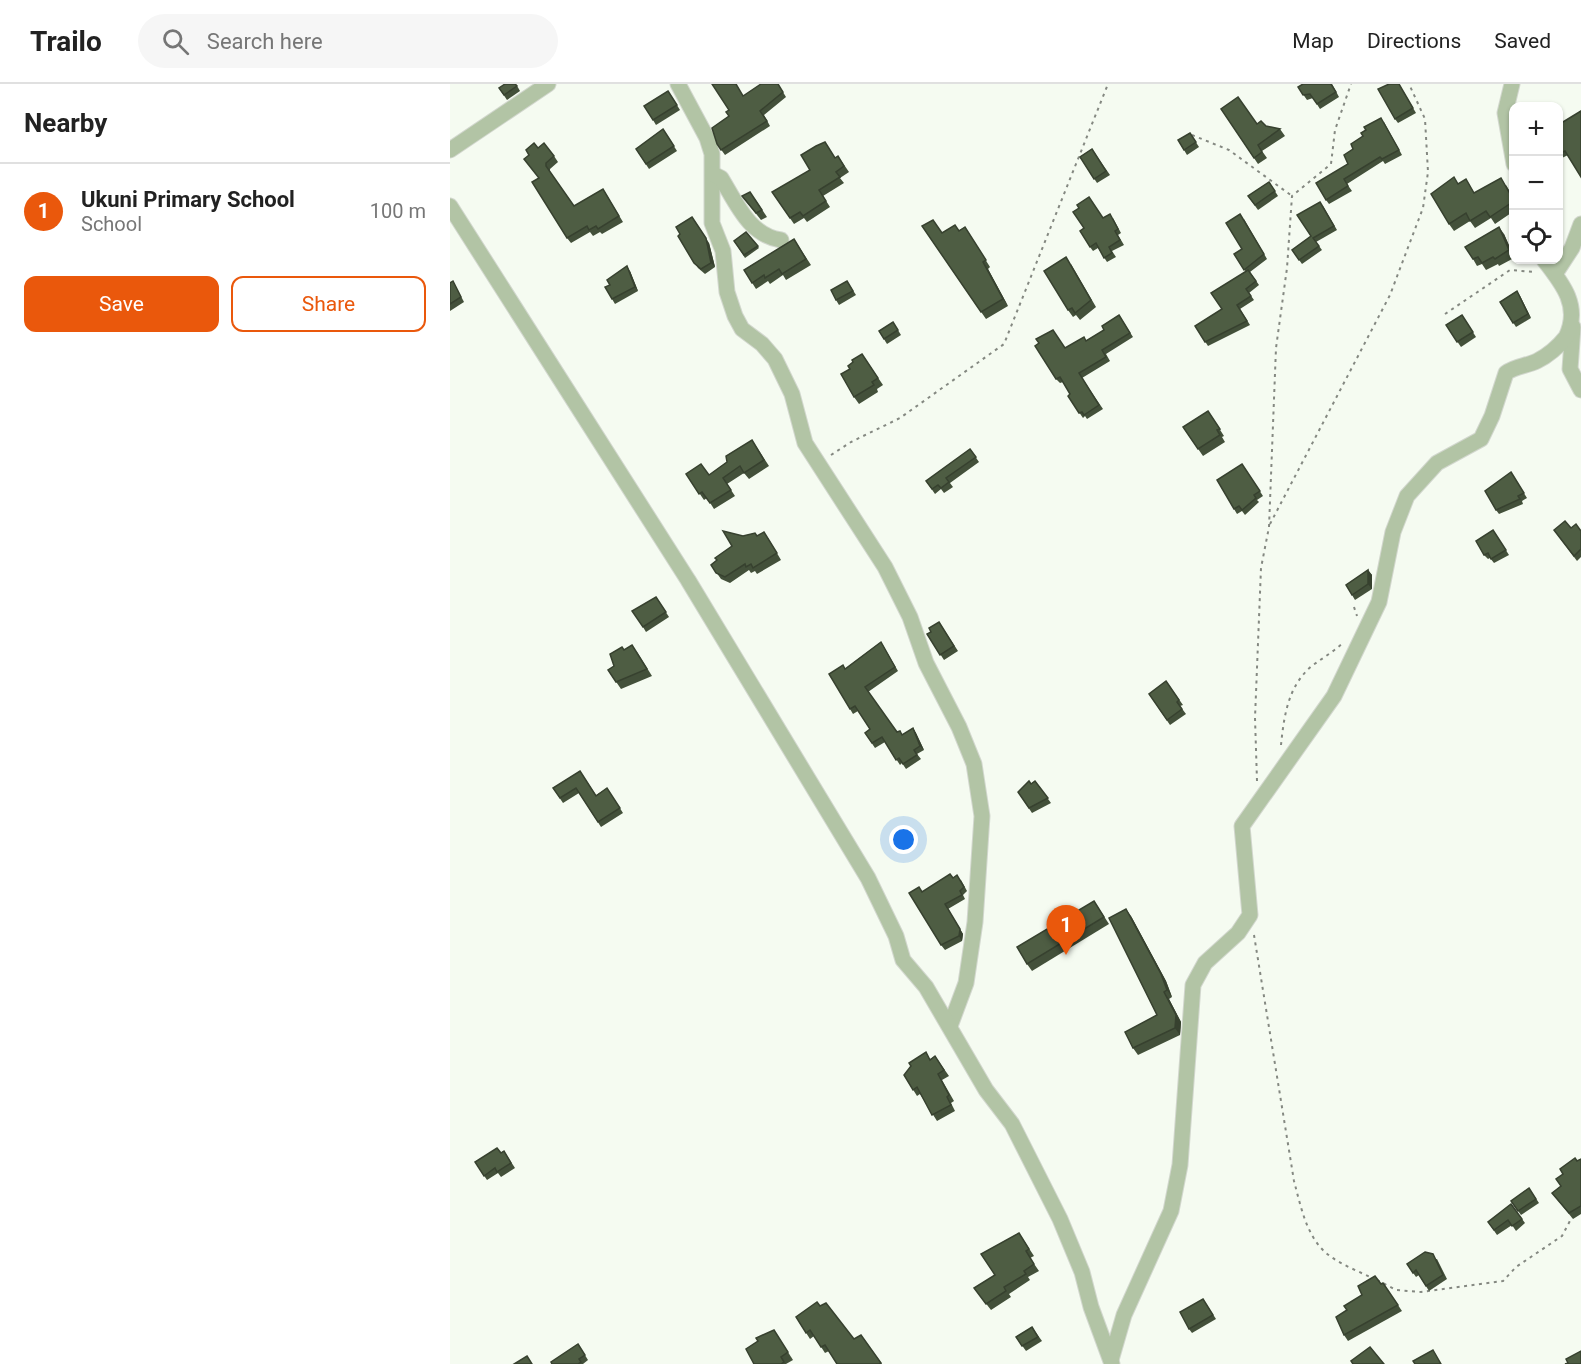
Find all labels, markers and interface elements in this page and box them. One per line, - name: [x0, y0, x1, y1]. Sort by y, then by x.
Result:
- search box: [138, 14, 558, 68]
- text: Trailo: [30, 25, 102, 58]
- icon: search: [159, 25, 192, 58]
- text: Search here: [207, 29, 323, 54]
- text: Map: [1292, 29, 1334, 53]
- text: Directions: [1367, 29, 1461, 53]
- text: Saved: [1494, 29, 1551, 53]
- map controls: [1509, 102, 1563, 264]
- button: +: [1509, 102, 1563, 156]
- text: Nearby: [24, 108, 107, 138]
- button: −: [1509, 156, 1563, 210]
- text: Ukuni Primary School: [81, 187, 295, 212]
- text: 1: [38, 199, 49, 223]
- text: 100 m: [370, 199, 426, 223]
- button: locate: [1509, 210, 1563, 264]
- text: School: [81, 212, 142, 236]
- button: Save: [24, 276, 219, 332]
- button: Share: [231, 276, 426, 332]
- your location: [889, 825, 918, 854]
- pin: 1: [1046, 906, 1086, 955]

